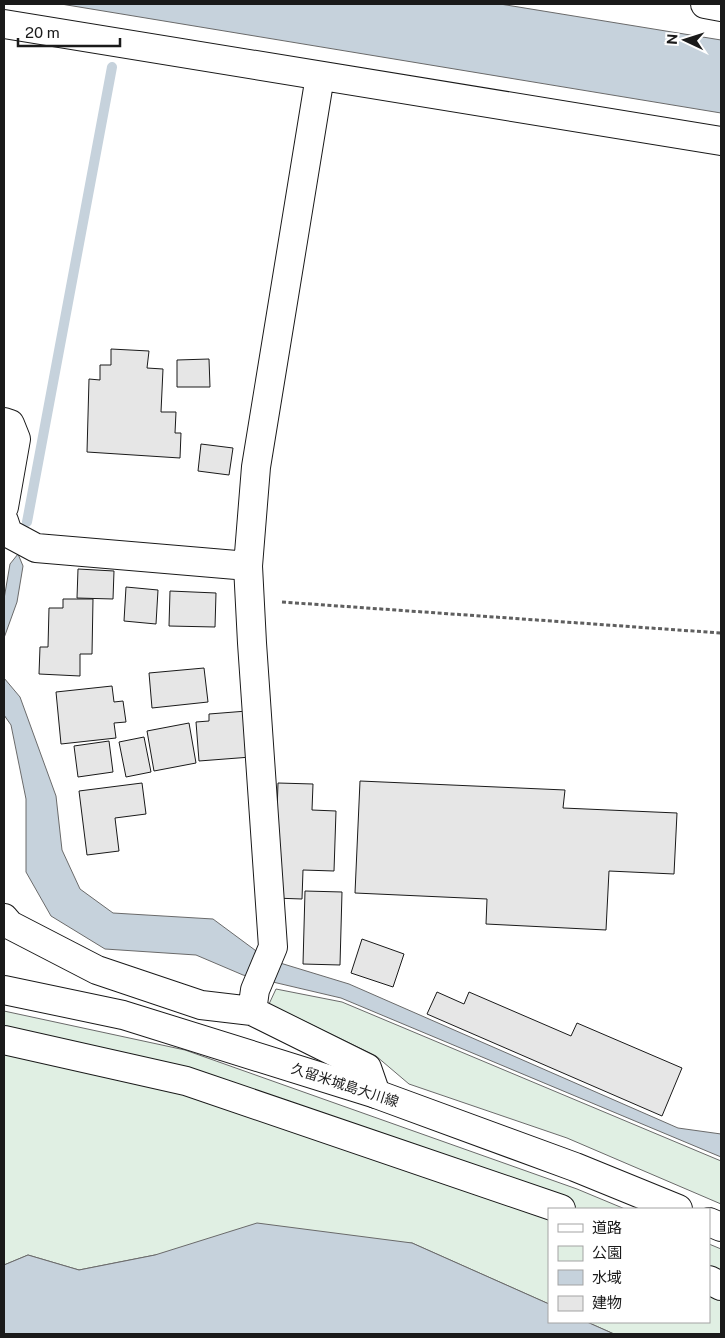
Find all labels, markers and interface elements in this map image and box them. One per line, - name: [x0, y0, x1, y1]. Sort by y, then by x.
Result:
- scale bar: [18, 15, 120, 47]
- north arrow: [660, 15, 710, 65]
- text: 20 m: [25, 24, 60, 41]
- text: N: [664, 33, 680, 45]
- street label: 久留米城島大川線: [289, 1060, 401, 1110]
- legend: [548, 1208, 710, 1323]
- text: 道路: [592, 1219, 622, 1236]
- text: 公園: [592, 1244, 622, 1261]
- text: 水域: [592, 1269, 622, 1286]
- text: 建物: [592, 1294, 622, 1311]

